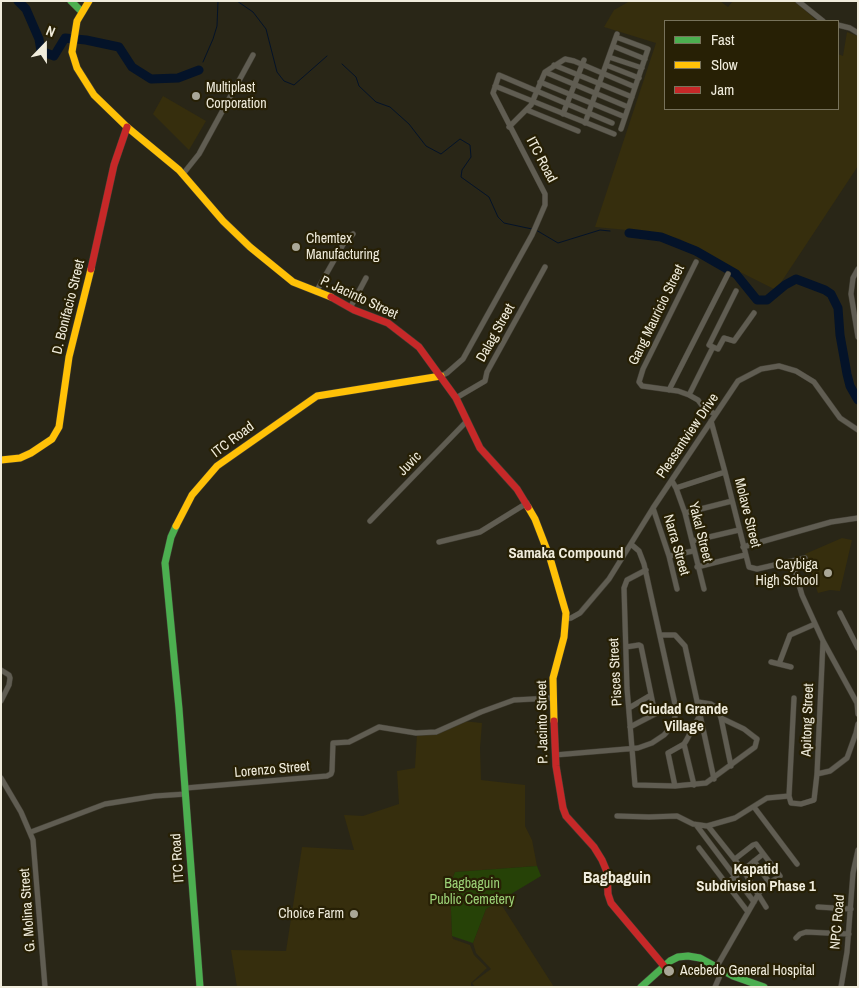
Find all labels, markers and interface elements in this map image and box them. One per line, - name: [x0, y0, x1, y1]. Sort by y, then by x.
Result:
- north arrow: [20, 20, 70, 70]
- legend: [664, 20, 839, 110]
- text: N: [43, 21, 58, 41]
- text: Fast: [711, 29, 734, 50]
- text: Slow: [711, 54, 738, 75]
- text: Jam: [711, 79, 734, 100]
- place label: Multiplast Corporation: [206, 80, 267, 112]
- marker: Multiplast Corporation: [190, 90, 202, 102]
- street label: ITC Road: [522, 134, 560, 186]
- place label: Chemtex Manufacturing: [306, 231, 379, 264]
- marker: Chemtex Manufacturing: [290, 241, 302, 253]
- street label: D. Bonifacio Street: [49, 258, 89, 356]
- street label: Gang Mauricio Street: [625, 262, 689, 368]
- street label: P. Jacinto Street: [318, 273, 400, 323]
- street label: Dalag Street: [473, 301, 519, 365]
- street label: Pleasantview Drive: [653, 390, 723, 482]
- street label: ITC Road: [208, 419, 258, 461]
- street label: Juvic: [395, 449, 425, 479]
- street label: Molave Street: [730, 477, 764, 549]
- street label: Yakal Street: [684, 500, 716, 564]
- street label: Narra Street: [659, 513, 693, 577]
- district label: Samaka Compound: [509, 545, 623, 563]
- place label: Caybiga High School: [755, 557, 818, 590]
- marker: Caybiga High School: [822, 567, 834, 579]
- street label: Pisces Street: [606, 637, 626, 707]
- street label: P. Jacinto Street: [534, 680, 552, 764]
- street label: Apitong Street: [798, 683, 818, 757]
- district label: Ciudad Grande Village: [640, 701, 728, 736]
- street label: Lorenzo Street: [234, 758, 310, 782]
- street label: ITC Road: [168, 833, 188, 883]
- district label: Kapatid Subdivision Phase 1: [696, 861, 816, 896]
- street label: G. Molina Street: [17, 868, 39, 952]
- district label: Bagbaguin: [583, 869, 651, 889]
- park label: Bagbaguin Public Cemetery: [430, 876, 514, 909]
- street label: NPC Road: [827, 894, 849, 950]
- place label: Choice Farm: [278, 906, 344, 922]
- marker: Choice Farm: [348, 908, 360, 920]
- place label: Acebedo General Hospital: [680, 963, 815, 979]
- marker: Acebedo General Hospital: [662, 964, 676, 978]

